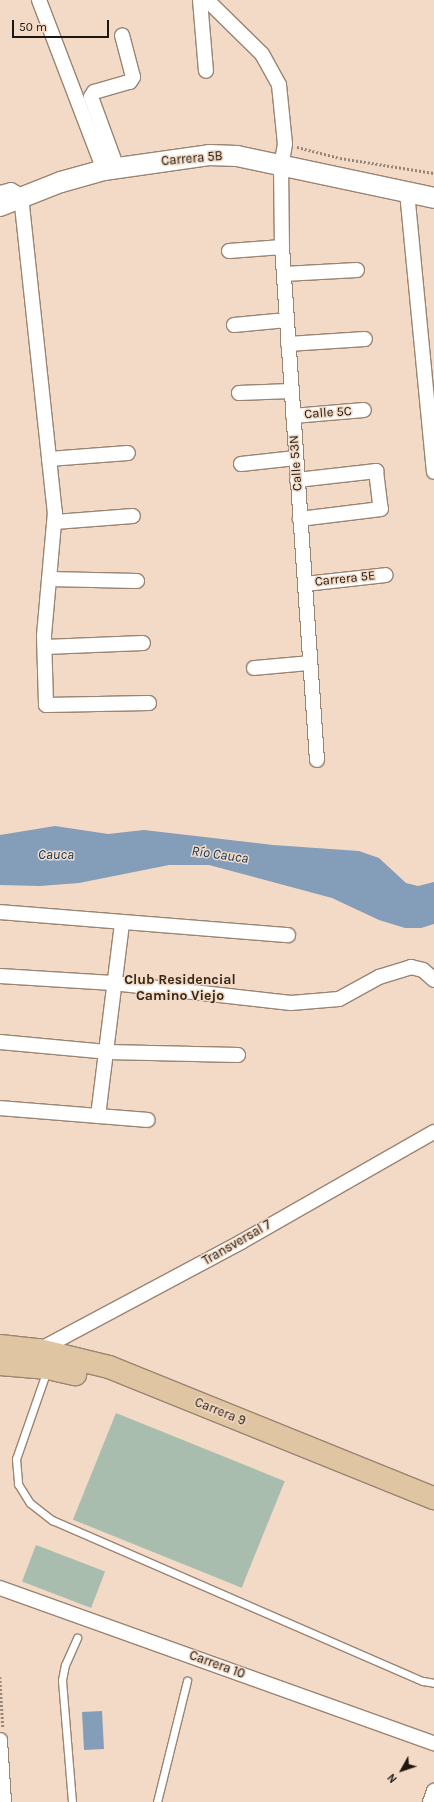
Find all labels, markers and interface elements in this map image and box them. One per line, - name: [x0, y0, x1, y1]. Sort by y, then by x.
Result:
- scale bar: [14, 12, 111, 38]
- text: 50 m: [19, 20, 47, 34]
- street label: Carrera 5B: [161, 149, 223, 169]
- street label: Calle 5C: [304, 404, 352, 422]
- street label: Calle 53N: [286, 434, 306, 492]
- street label: Carrera 5E: [314, 568, 376, 590]
- water label: Río Cauca: [190, 843, 250, 867]
- water label: Cauca: [38, 847, 74, 863]
- district label: Club Residencial Camino Viejo: [124, 972, 236, 1004]
- street label: Transversal 7: [200, 1217, 274, 1269]
- street label: Carrera 9: [192, 1395, 248, 1429]
- street label: Carrera 10: [187, 1648, 247, 1682]
- north arrow: [382, 1750, 422, 1790]
- text: N: [385, 1771, 400, 1785]

